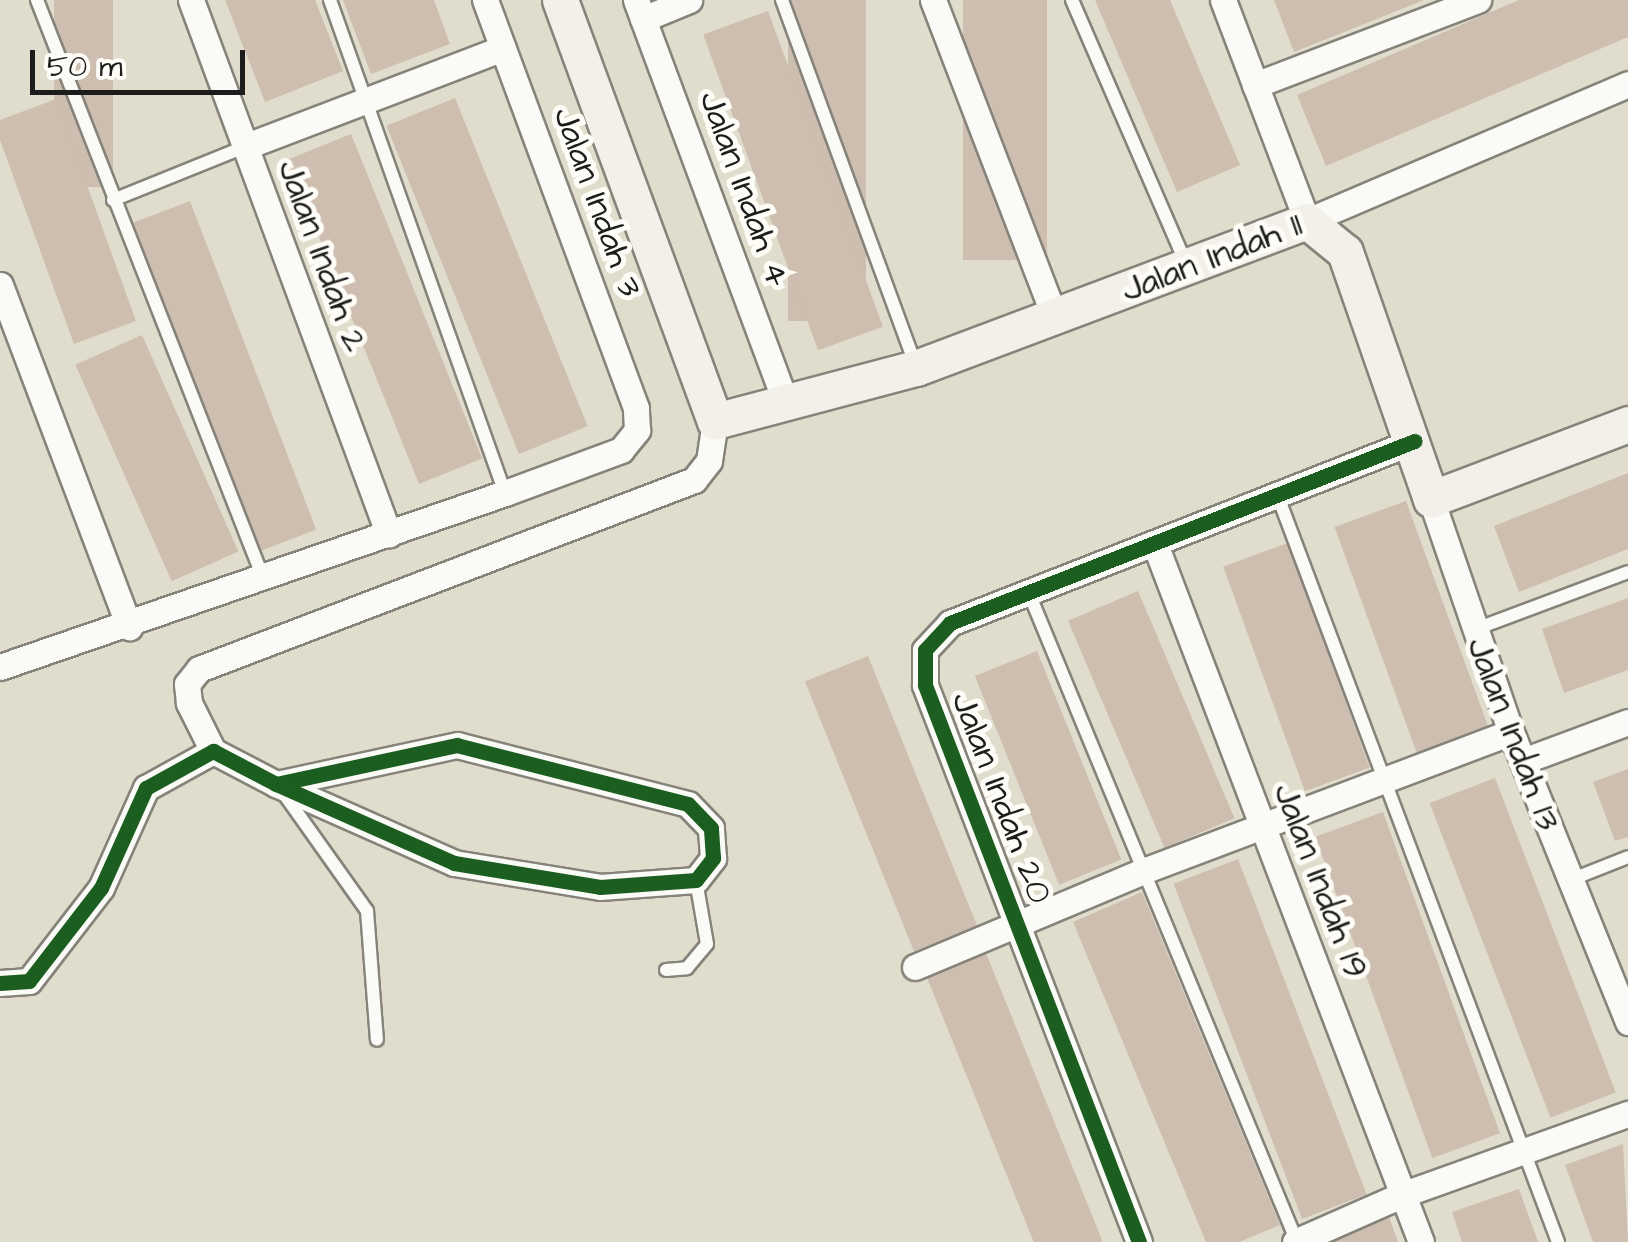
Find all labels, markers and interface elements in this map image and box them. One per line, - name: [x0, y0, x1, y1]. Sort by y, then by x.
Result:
- scale bar: [35, 30, 250, 92]
- text: 50 m: [47, 46, 123, 88]
- street label: Jalan Indah 4: [689, 86, 799, 292]
- street label: Jalan Indah 3: [543, 101, 651, 303]
- street label: Jalan Indah 2: [268, 154, 376, 358]
- street label: Jalan Indah 11: [1116, 204, 1308, 312]
- street label: Jalan Indah 13: [1457, 632, 1569, 836]
- street label: Jalan Indah 20: [941, 686, 1061, 910]
- street label: Jalan Indah 19: [1264, 778, 1376, 984]

